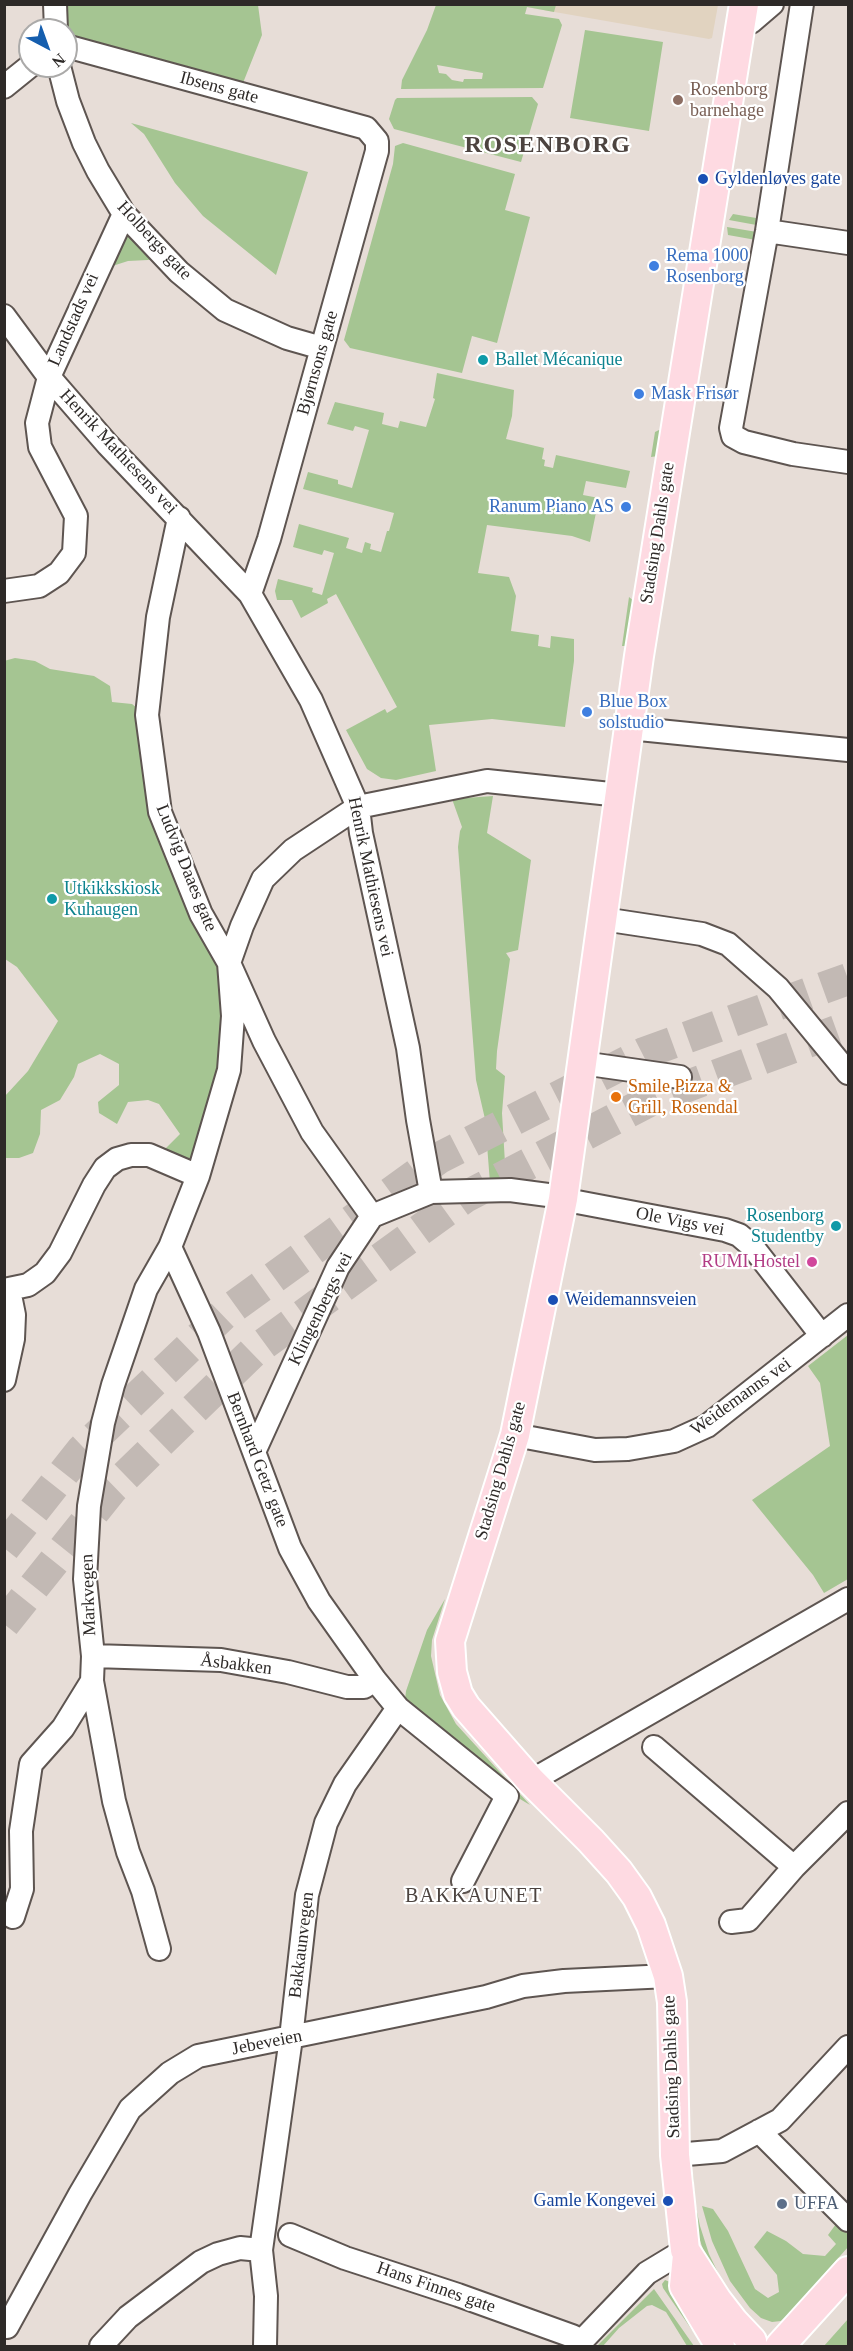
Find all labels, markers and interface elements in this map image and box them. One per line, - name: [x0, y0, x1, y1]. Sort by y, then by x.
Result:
- north arrow: [18, 18, 78, 78]
- text: N: [49, 50, 69, 71]
- street label: Ibsens gate: [177, 67, 261, 109]
- place label: Rosenborg barnehage: [690, 79, 768, 122]
- marker: Rosenborg barnehage: [671, 93, 685, 107]
- district label: ROSENBORG: [465, 132, 631, 160]
- place label: Gyldenløves gate: [715, 168, 840, 190]
- marker: Gyldenløves gate: [696, 172, 710, 186]
- street label: Holbergs gate: [112, 197, 196, 285]
- place label: Rema 1000 Rosenborg: [666, 245, 748, 288]
- marker: Rema 1000 Rosenborg: [647, 259, 661, 273]
- street label: Landstads vei: [44, 270, 104, 370]
- street label: Bjørnsons gate: [293, 308, 343, 418]
- place label: Ballet Mécanique: [495, 349, 622, 371]
- marker: Ballet Mécanique: [476, 353, 490, 367]
- place label: Mask Frisør: [651, 383, 739, 405]
- street label: Henrik Mathiesens vei: [55, 385, 181, 519]
- marker: Mask Frisør: [632, 387, 646, 401]
- street label: Stadsing Dahls gate: [636, 461, 680, 605]
- place label: Ranum Piano AS: [489, 496, 614, 518]
- marker: Ranum Piano AS: [619, 500, 633, 514]
- place label: Blue Box solstudio: [599, 691, 668, 734]
- marker: Blue Box solstudio: [580, 705, 594, 719]
- street label: Henrik Mathiesens vei: [342, 795, 398, 959]
- street label: Ludvig Daaes gate: [151, 801, 221, 935]
- place label: Utkikkskiosk Kuhaugen: [64, 878, 160, 920]
- marker: Utkikkskiosk Kuhaugen: [45, 892, 59, 906]
- place label: Smile Pizza & Grill, Rosendal: [628, 1076, 738, 1118]
- marker: Smile Pizza & Grill, Rosendal: [609, 1090, 623, 1104]
- street label: Ole Vigs vei: [634, 1203, 726, 1241]
- place label: Rosenborg Studentby: [746, 1205, 824, 1248]
- marker: Rosenborg Studentby: [829, 1219, 843, 1233]
- street label: Klingenbergs vei: [284, 1249, 358, 1369]
- place label: RUMI Hostel: [702, 1251, 800, 1273]
- marker: RUMI Hostel: [805, 1255, 819, 1269]
- place label: Weidemannsveien: [565, 1289, 697, 1311]
- marker: Weidemannsveien: [546, 1293, 560, 1307]
- street label: Weidemanns vei: [687, 1353, 795, 1441]
- street label: Bernhard Getz' gate: [221, 1389, 293, 1531]
- street label: Stadsing Dahls gate: [471, 1399, 531, 1543]
- street label: Markvegen: [77, 1554, 101, 1636]
- street label: Åsbakken: [199, 1650, 273, 1680]
- district label: BAKKAUNET: [405, 1885, 543, 1909]
- street label: Bakkaunvegen: [285, 1891, 319, 1999]
- street label: Stadsing Dahls gate: [659, 1995, 685, 2139]
- street label: Jebeveien: [230, 2026, 304, 2060]
- place label: Gamle Kongevei: [534, 2190, 656, 2212]
- place label: UFFA: [794, 2193, 839, 2215]
- marker: Gamle Kongevei: [661, 2194, 675, 2208]
- marker: UFFA: [775, 2197, 789, 2211]
- street label: Hans Finnes gate: [374, 2258, 498, 2318]

